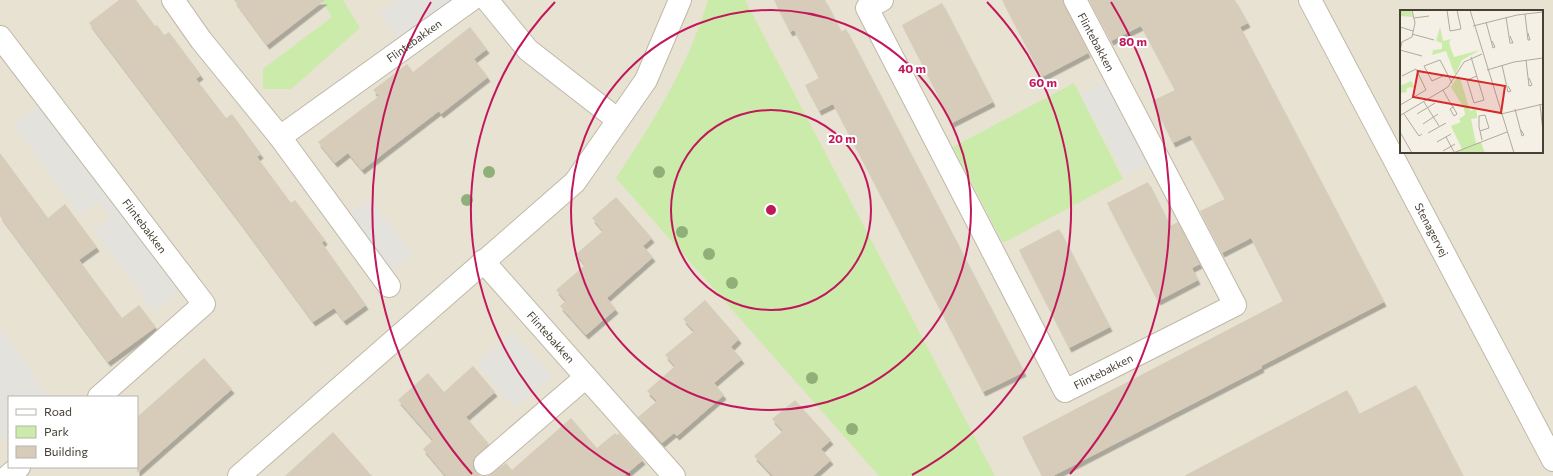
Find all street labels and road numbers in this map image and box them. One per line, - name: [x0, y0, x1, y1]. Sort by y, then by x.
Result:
- street label: Flintebakken: [1076, 10, 1117, 73]
- street label: Flintebakken: [384, 16, 444, 64]
- street label: Flintebakken: [120, 196, 170, 255]
- street label: Stenagervej: [1412, 201, 1451, 259]
- street label: Flintebakken: [525, 308, 577, 365]
- street label: Flintebakken: [1071, 351, 1135, 392]

